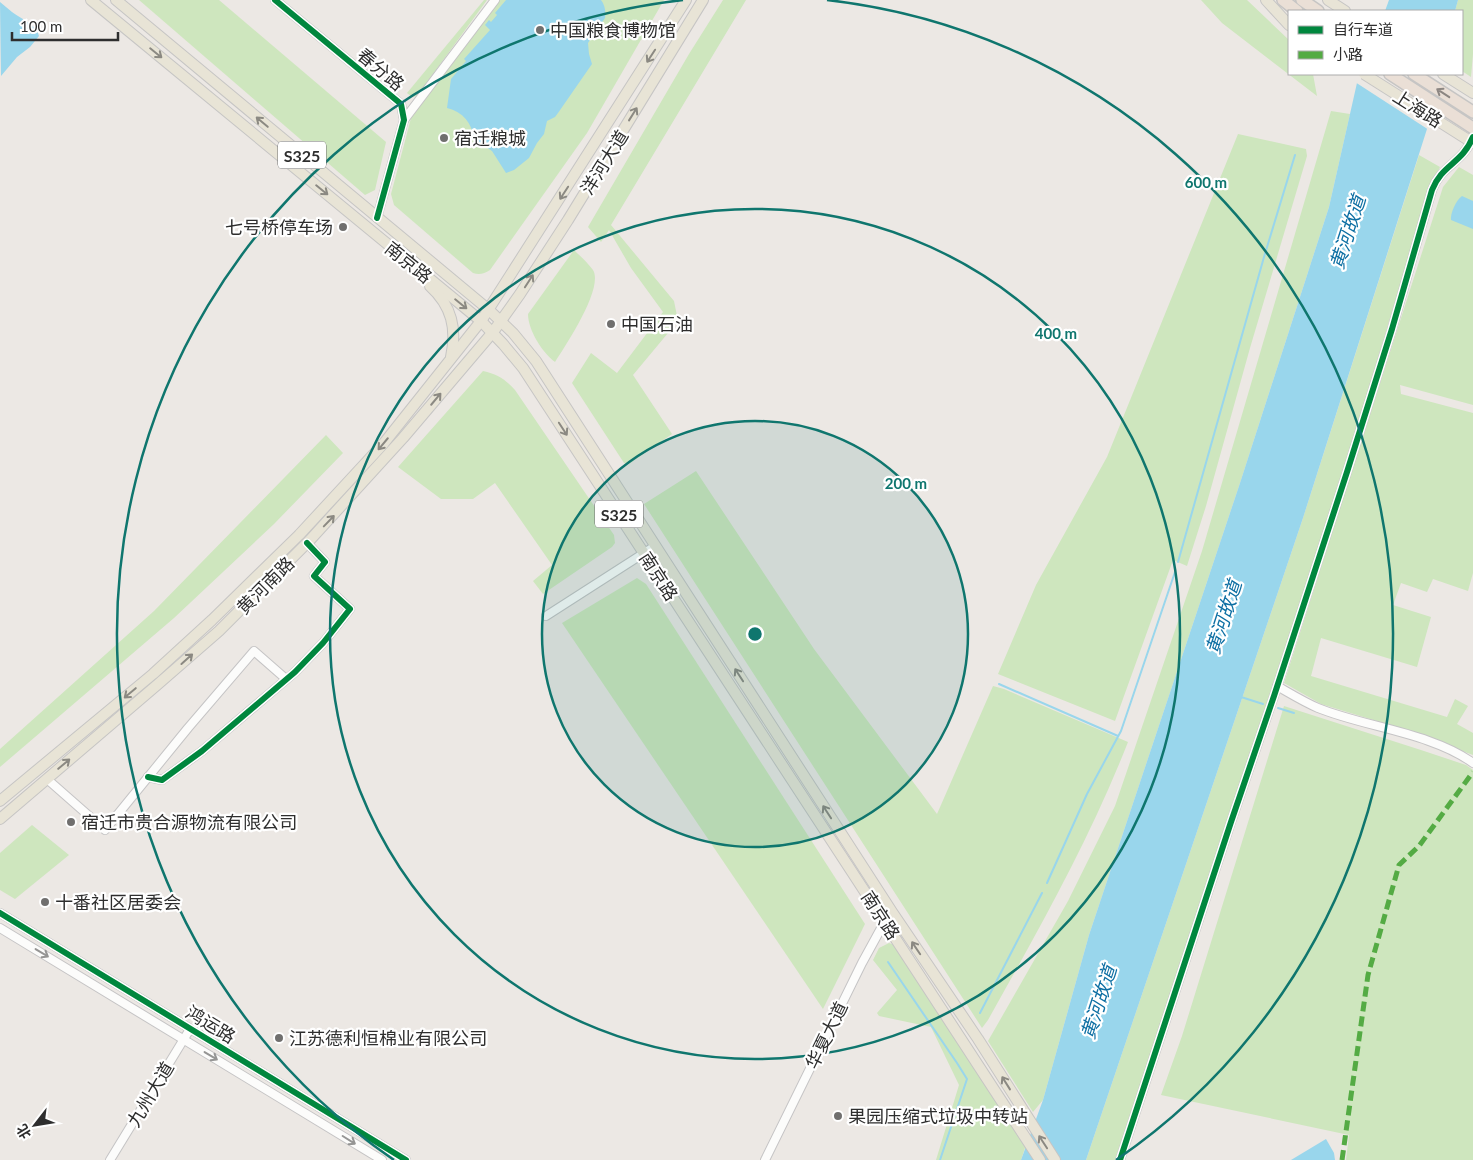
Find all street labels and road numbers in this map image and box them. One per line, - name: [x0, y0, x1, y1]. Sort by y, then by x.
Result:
- street label: 春分路: [353, 43, 409, 95]
- street label: 上海路: [1389, 84, 1447, 132]
- street label: 洋河大道: [576, 126, 632, 198]
- road number: S325: [278, 142, 326, 168]
- street label: 南京路: [381, 236, 437, 288]
- road number: S325: [595, 500, 643, 528]
- street label: 南京路: [635, 547, 683, 605]
- street label: 黄河南路: [232, 552, 298, 618]
- street label: 南京路: [857, 886, 905, 944]
- street label: 华夏大道: [800, 998, 852, 1072]
- street label: 鸿运路: [182, 1001, 240, 1047]
- street label: 九州大道: [122, 1057, 178, 1131]

